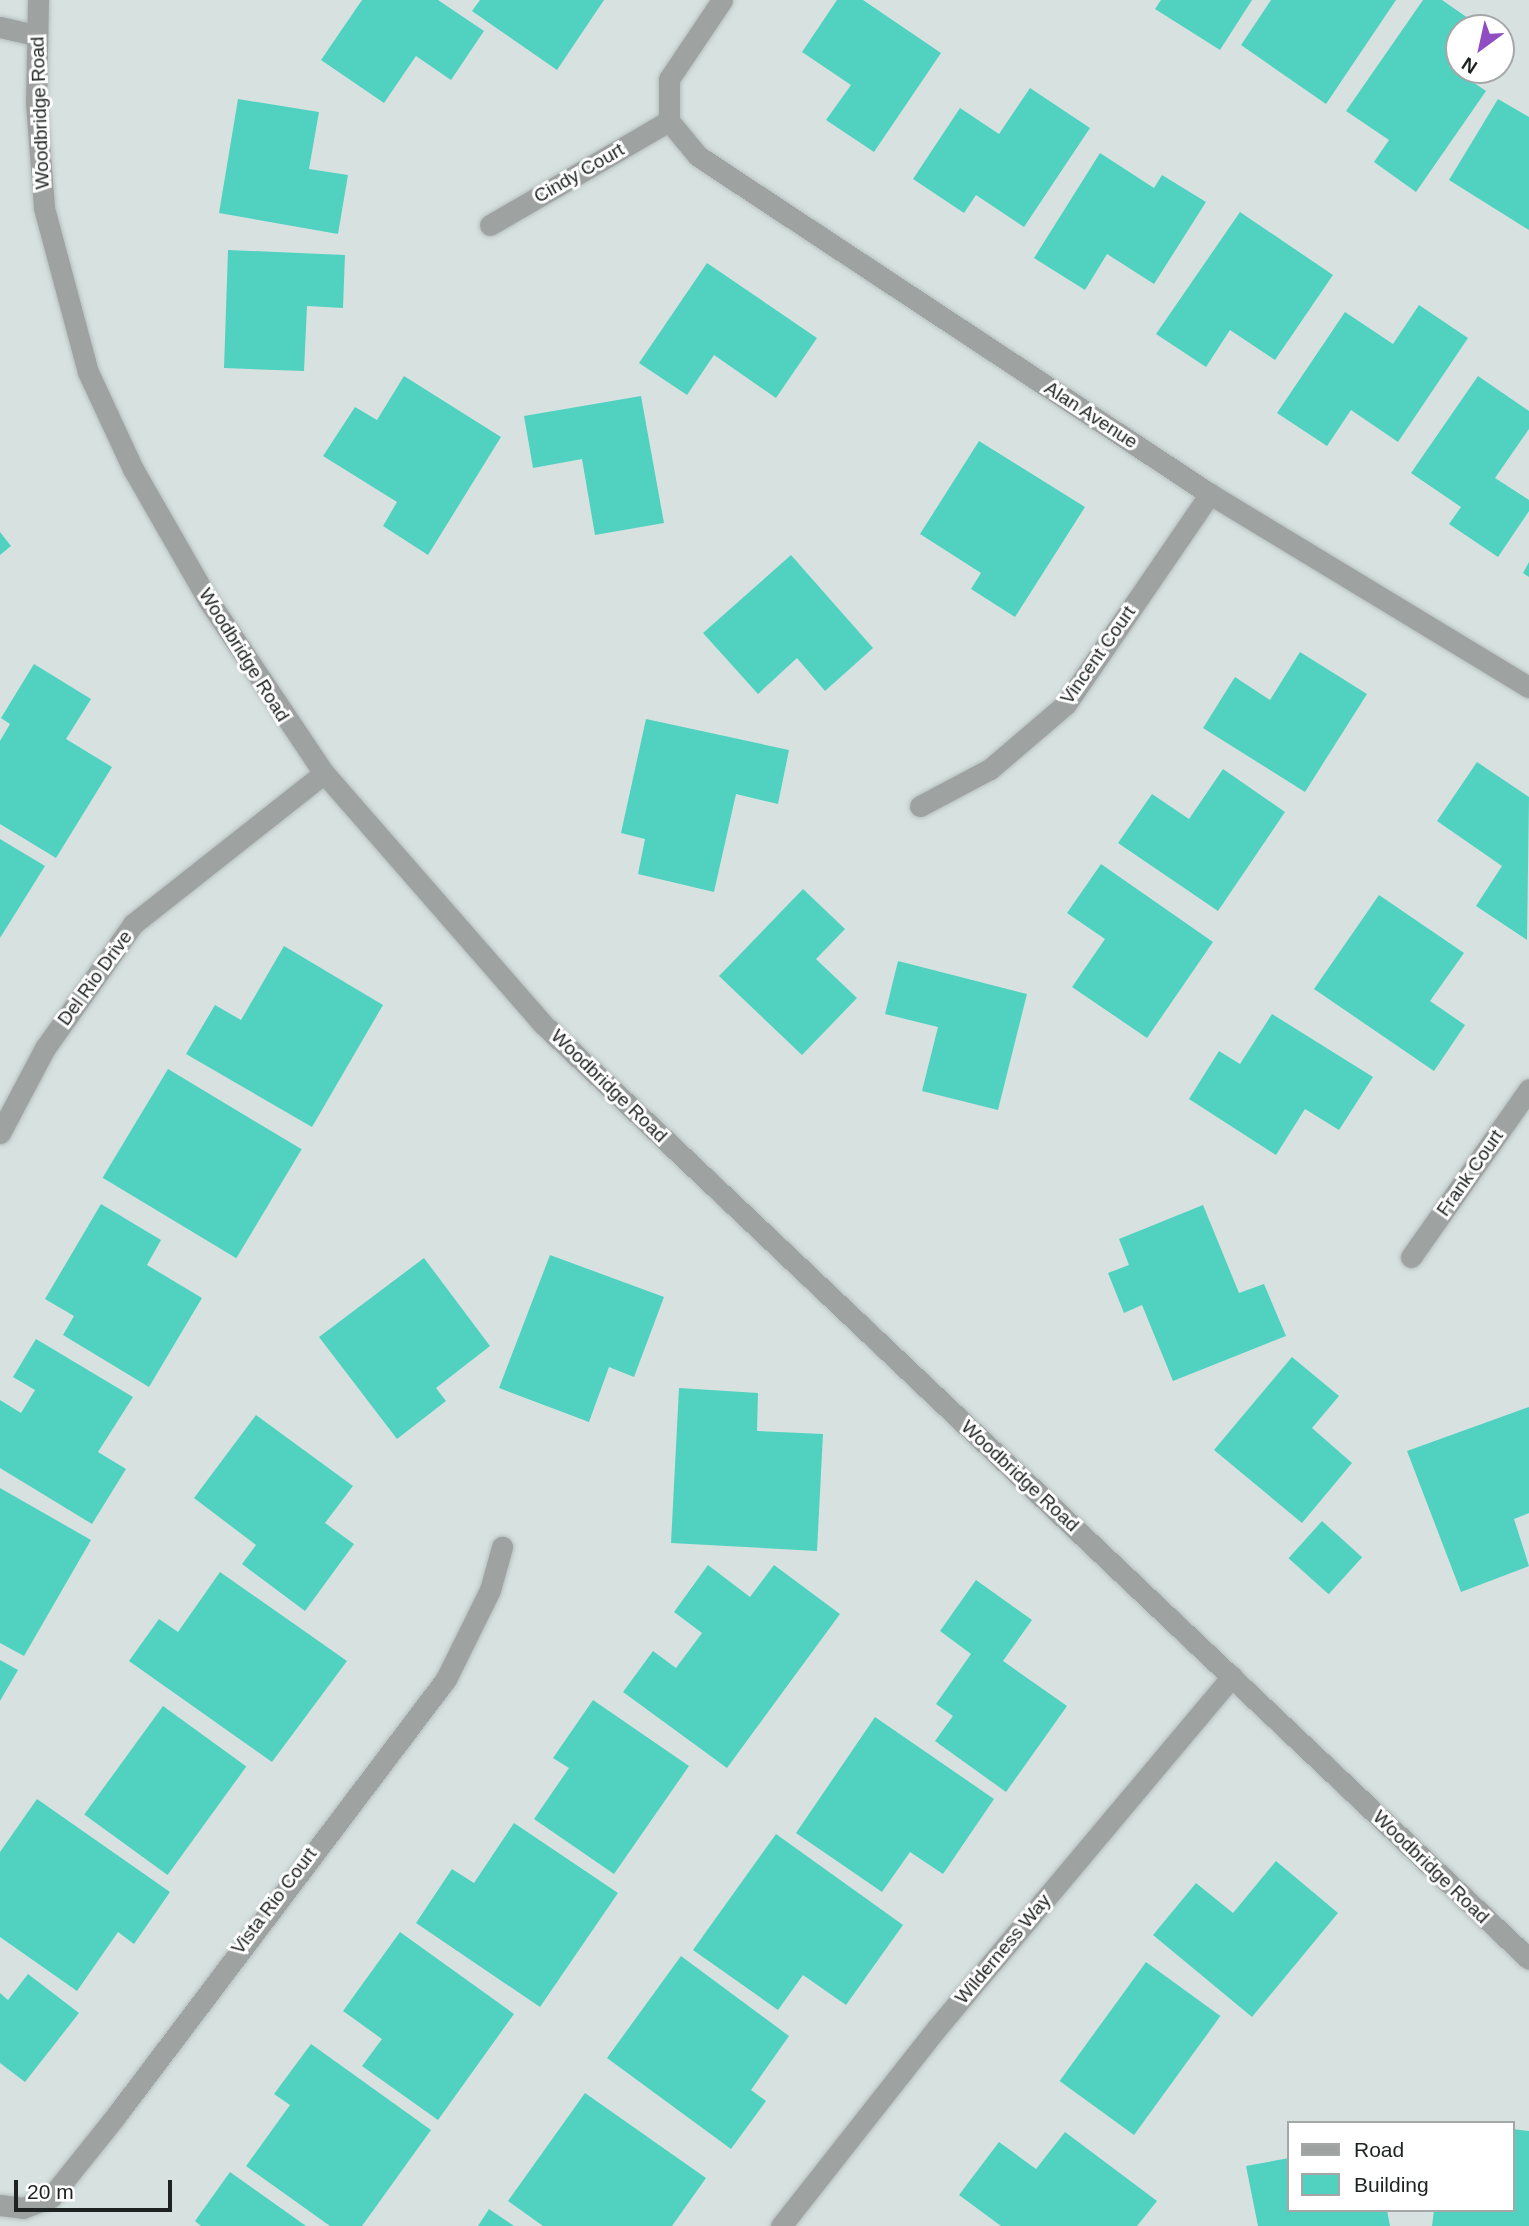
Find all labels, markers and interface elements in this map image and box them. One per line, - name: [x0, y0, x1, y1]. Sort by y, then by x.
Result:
- north arrow: [1445, 14, 1515, 84]
- street label: Woodbridge Road: [26, 36, 54, 190]
- text: N: [1458, 53, 1481, 78]
- street label: Cindy Court: [530, 138, 628, 208]
- street label: Alan Avenue: [1040, 376, 1142, 454]
- street label: Woodbridge Road: [194, 584, 294, 726]
- street label: Vincent Court: [1056, 601, 1140, 709]
- street label: Del Rio Drive: [53, 926, 137, 1030]
- street label: Woodbridge Road: [546, 1025, 672, 1147]
- street label: Frank Court: [1432, 1125, 1508, 1221]
- street label: Woodbridge Road: [956, 1416, 1084, 1536]
- street label: Woodbridge Road: [1368, 1806, 1494, 1928]
- street label: Vista Rio Court: [227, 1843, 321, 1959]
- street label: Wilderness Way: [950, 1889, 1056, 2009]
- legend: [1288, 2121, 1515, 2212]
- text: Road: [1354, 2138, 1404, 2161]
- scale bar: [18, 2166, 175, 2210]
- text: Building: [1354, 2173, 1429, 2196]
- text: 20 m: [27, 2180, 74, 2203]

